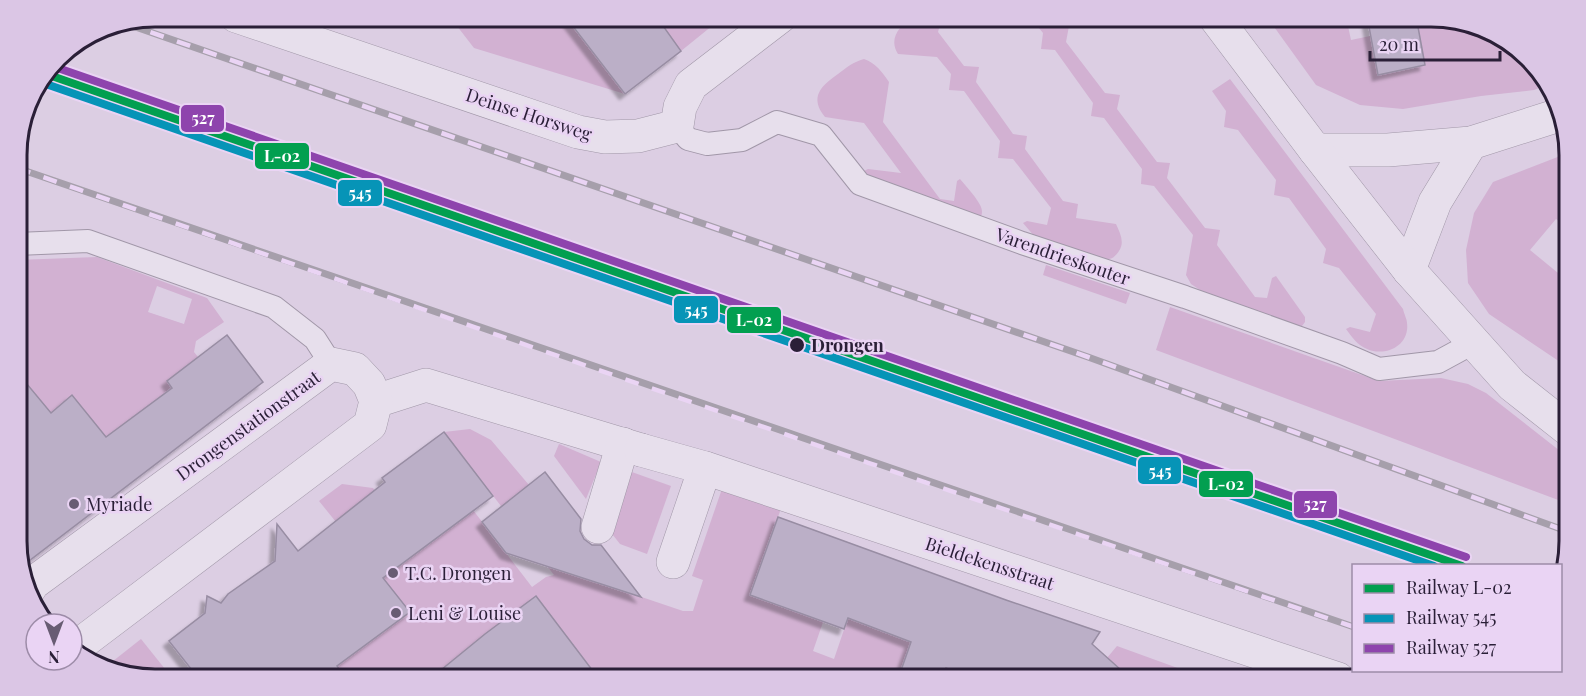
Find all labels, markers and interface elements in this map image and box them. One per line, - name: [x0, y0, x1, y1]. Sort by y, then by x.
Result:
- scale bar: [1370, 24, 1500, 62]
- text: 20 m: [1379, 32, 1419, 56]
- street label: Deinse Horsweg: [463, 82, 596, 146]
- line badge: 527: [180, 104, 225, 133]
- text: 527: [192, 107, 215, 128]
- line badge: L-02: [254, 142, 310, 170]
- text: L-02: [264, 145, 300, 166]
- line badge: 545: [337, 179, 383, 207]
- text: 545: [348, 182, 372, 203]
- street label: Varendrieskouter: [992, 221, 1133, 290]
- line badge: 545: [673, 295, 719, 324]
- text: 545: [684, 299, 708, 320]
- line badge: L-02: [726, 306, 782, 334]
- text: L-02: [736, 309, 772, 330]
- place label: Drongen: [811, 333, 884, 357]
- marker: Drongen: [788, 336, 806, 354]
- street label: Drongenstationstraat: [171, 364, 325, 485]
- line badge: 545: [1137, 456, 1182, 485]
- text: 545: [1148, 460, 1172, 481]
- line badge: L-02: [1198, 470, 1254, 498]
- text: L-02: [1208, 473, 1244, 494]
- line badge: 527: [1293, 490, 1338, 519]
- place label: Myriade: [86, 492, 152, 516]
- text: 527: [1304, 493, 1327, 514]
- marker: Myriade: [67, 497, 81, 511]
- street label: Bieldekensstraat: [923, 531, 1058, 595]
- place label: T.C. Drongen: [405, 561, 512, 585]
- legend: [1352, 564, 1562, 672]
- marker: T.C. Drongen: [386, 566, 400, 580]
- text: Railway L-02: [1406, 575, 1512, 599]
- place label: Leni & Louise: [408, 601, 521, 625]
- text: Railway 545: [1406, 605, 1497, 629]
- marker: Leni & Louise: [389, 606, 403, 620]
- north arrow: [24, 612, 84, 672]
- text: Railway 527: [1406, 635, 1497, 659]
- text: N: [48, 647, 60, 668]

